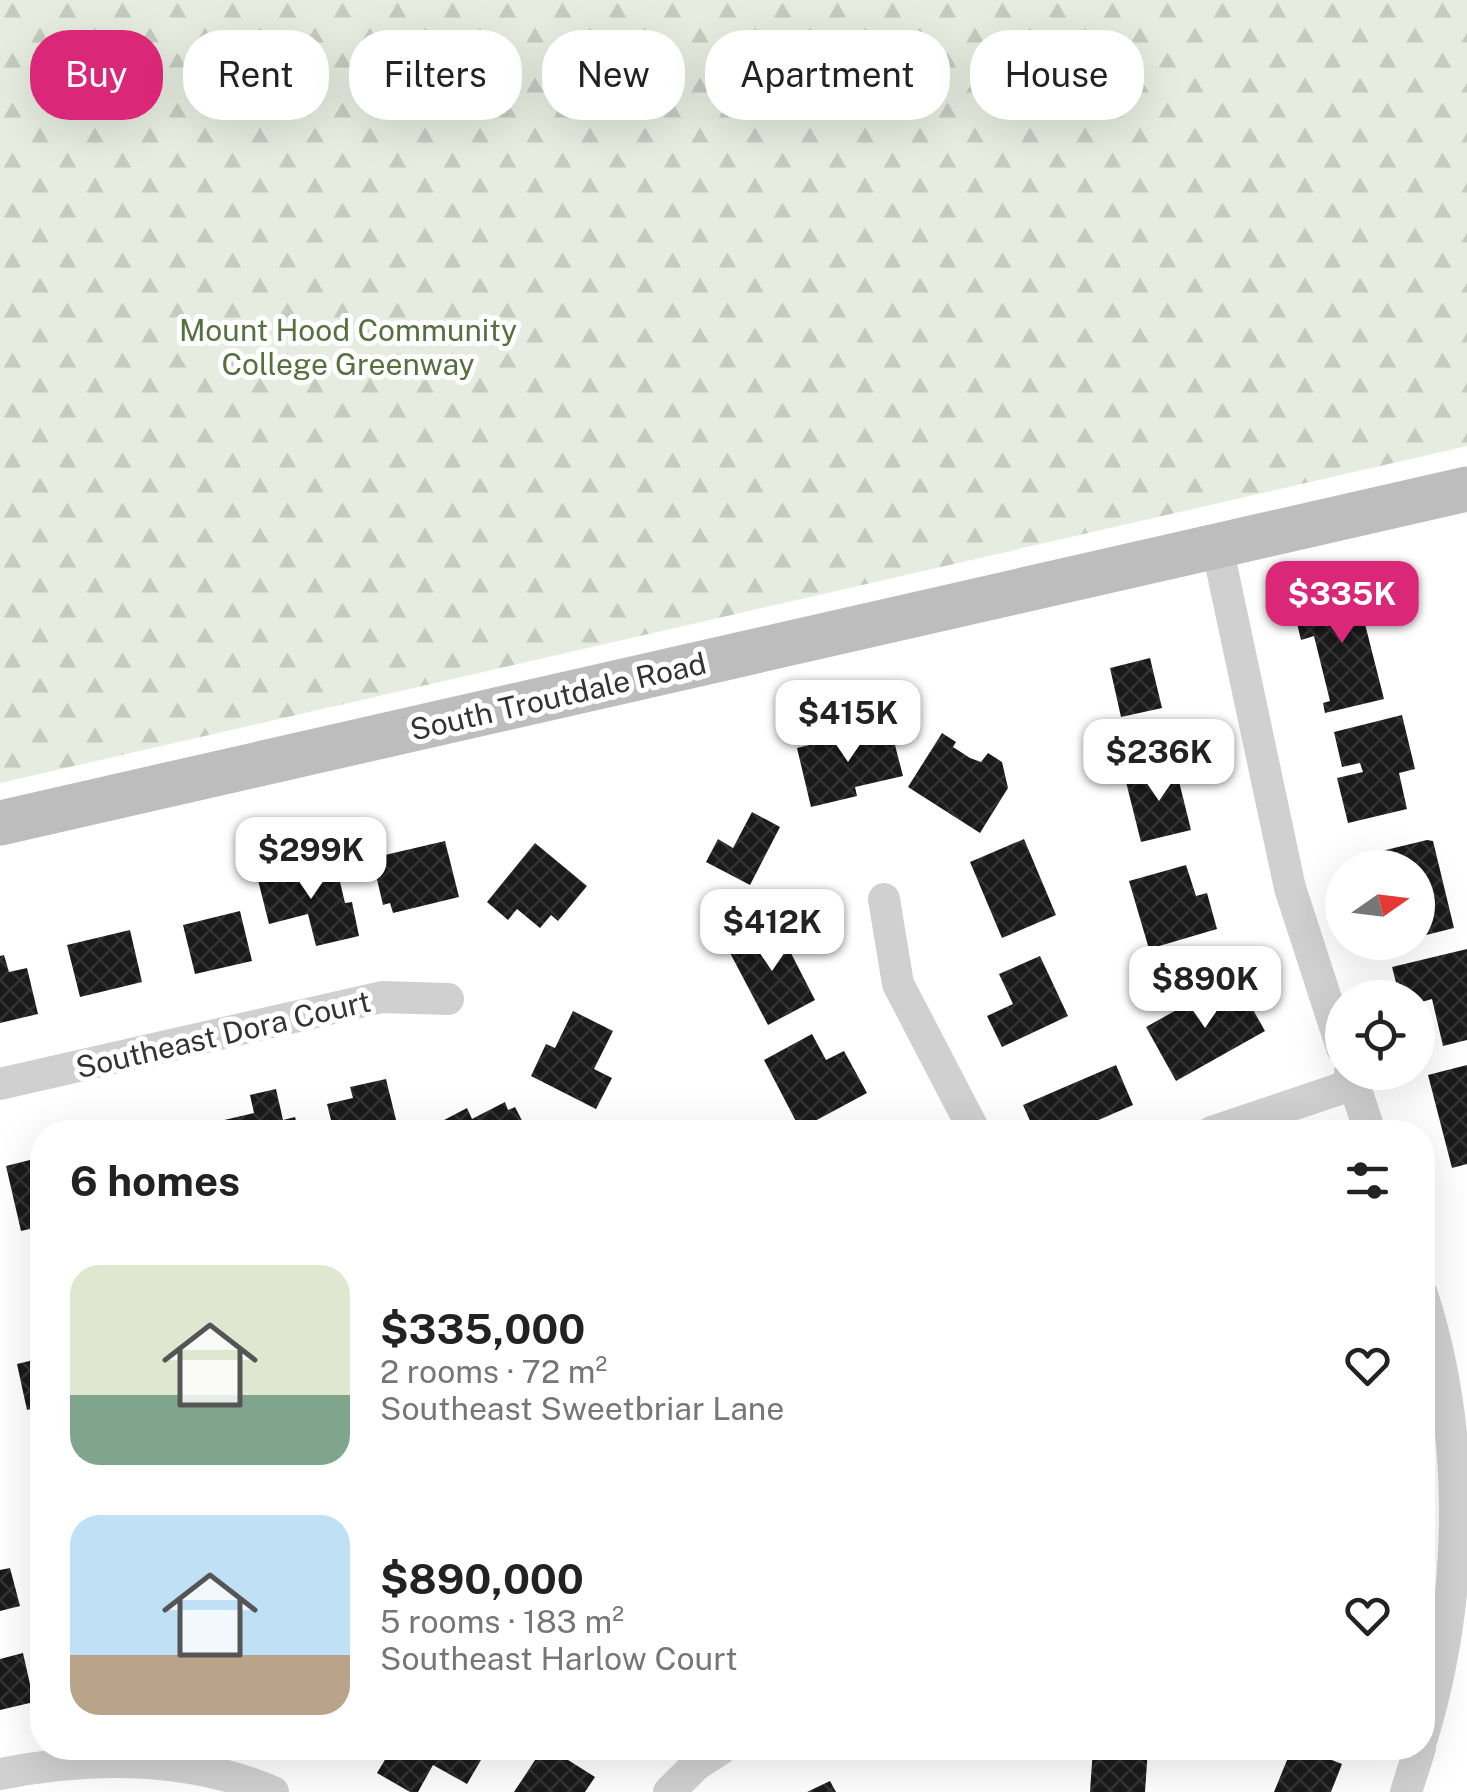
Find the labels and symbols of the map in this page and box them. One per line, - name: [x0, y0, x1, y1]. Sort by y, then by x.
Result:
- park label: Mount Hood Community College Greenway: [179, 312, 517, 382]
- pin: $335K: [1272, 561, 1412, 646]
- street label: South Troutdale Road: [407, 644, 709, 748]
- pin: $415K: [778, 680, 918, 765]
- pin: $236K: [1089, 719, 1229, 804]
- pin: $299K: [241, 817, 381, 902]
- north arrow: [1325, 850, 1435, 960]
- pin: $412K: [702, 889, 842, 974]
- pin: $890K: [1135, 946, 1275, 1031]
- street label: Southeast Dora Court: [72, 983, 374, 1085]

